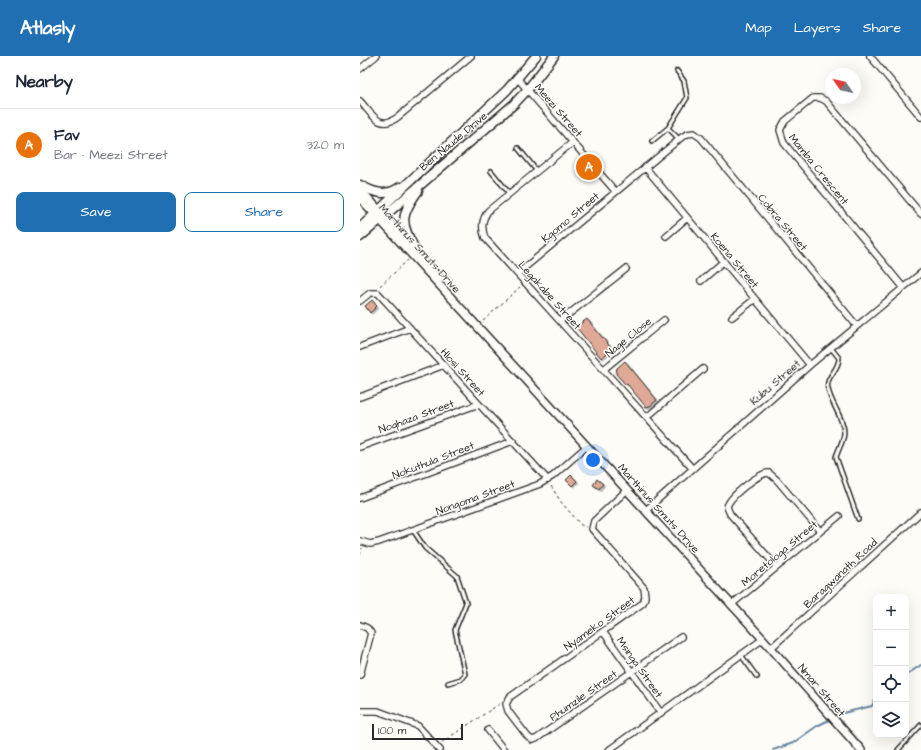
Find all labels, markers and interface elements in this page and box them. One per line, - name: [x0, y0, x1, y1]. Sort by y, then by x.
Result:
- text: Atlasly: [20, 15, 75, 42]
- text: Map: [745, 18, 772, 38]
- text: Layers: [794, 18, 841, 38]
- text: Share: [863, 18, 901, 38]
- north arrow: [825, 68, 861, 104]
- text: Nearby: [16, 70, 73, 94]
- street label: Meezi Street: [531, 80, 586, 141]
- street label: Ben Naude Drive: [416, 109, 490, 174]
- text: Fav: [54, 125, 80, 146]
- street label: Mamba Crescent: [785, 131, 852, 209]
- text: A: [25, 136, 33, 154]
- text: 320 m: [306, 136, 344, 154]
- text: Bar · Meezi Street: [54, 146, 168, 164]
- pin: A: [576, 152, 602, 182]
- street label: Kgomo Street: [538, 188, 604, 247]
- street label: Cobra Street: [754, 191, 811, 254]
- button: Save: [16, 192, 176, 232]
- button: Share: [184, 192, 344, 232]
- street label: Marthinus Smuts Drive: [375, 200, 464, 296]
- street label: Koena Street: [707, 229, 763, 292]
- street label: Legakabe Street: [514, 258, 585, 334]
- street label: Nage Close: [602, 314, 655, 362]
- street label: Hlosi Street: [437, 345, 489, 400]
- street label: Kubu Street: [747, 356, 804, 408]
- street label: Noqhaza Street: [376, 396, 456, 437]
- street label: Nokuthula Street: [390, 438, 477, 483]
- your location: [583, 450, 603, 470]
- street label: Marthinus Smuts Drive: [614, 460, 703, 556]
- street label: Nongoma Street: [434, 476, 518, 520]
- street label: Moretologa Street: [738, 517, 822, 591]
- street label: Baragwanath Road: [800, 535, 881, 612]
- street label: Nyameko Street: [561, 592, 639, 655]
- map controls: [873, 594, 909, 738]
- button: +: [873, 594, 909, 630]
- button: −: [873, 630, 909, 666]
- street label: Msinga Street: [612, 634, 667, 702]
- street label: Nmar Street: [794, 661, 849, 720]
- street label: Phumzile Street: [546, 666, 621, 724]
- button: locate: [873, 666, 909, 702]
- button: layers: [873, 702, 909, 738]
- scale bar: [372, 722, 463, 741]
- text: 100 m: [378, 723, 406, 738]

